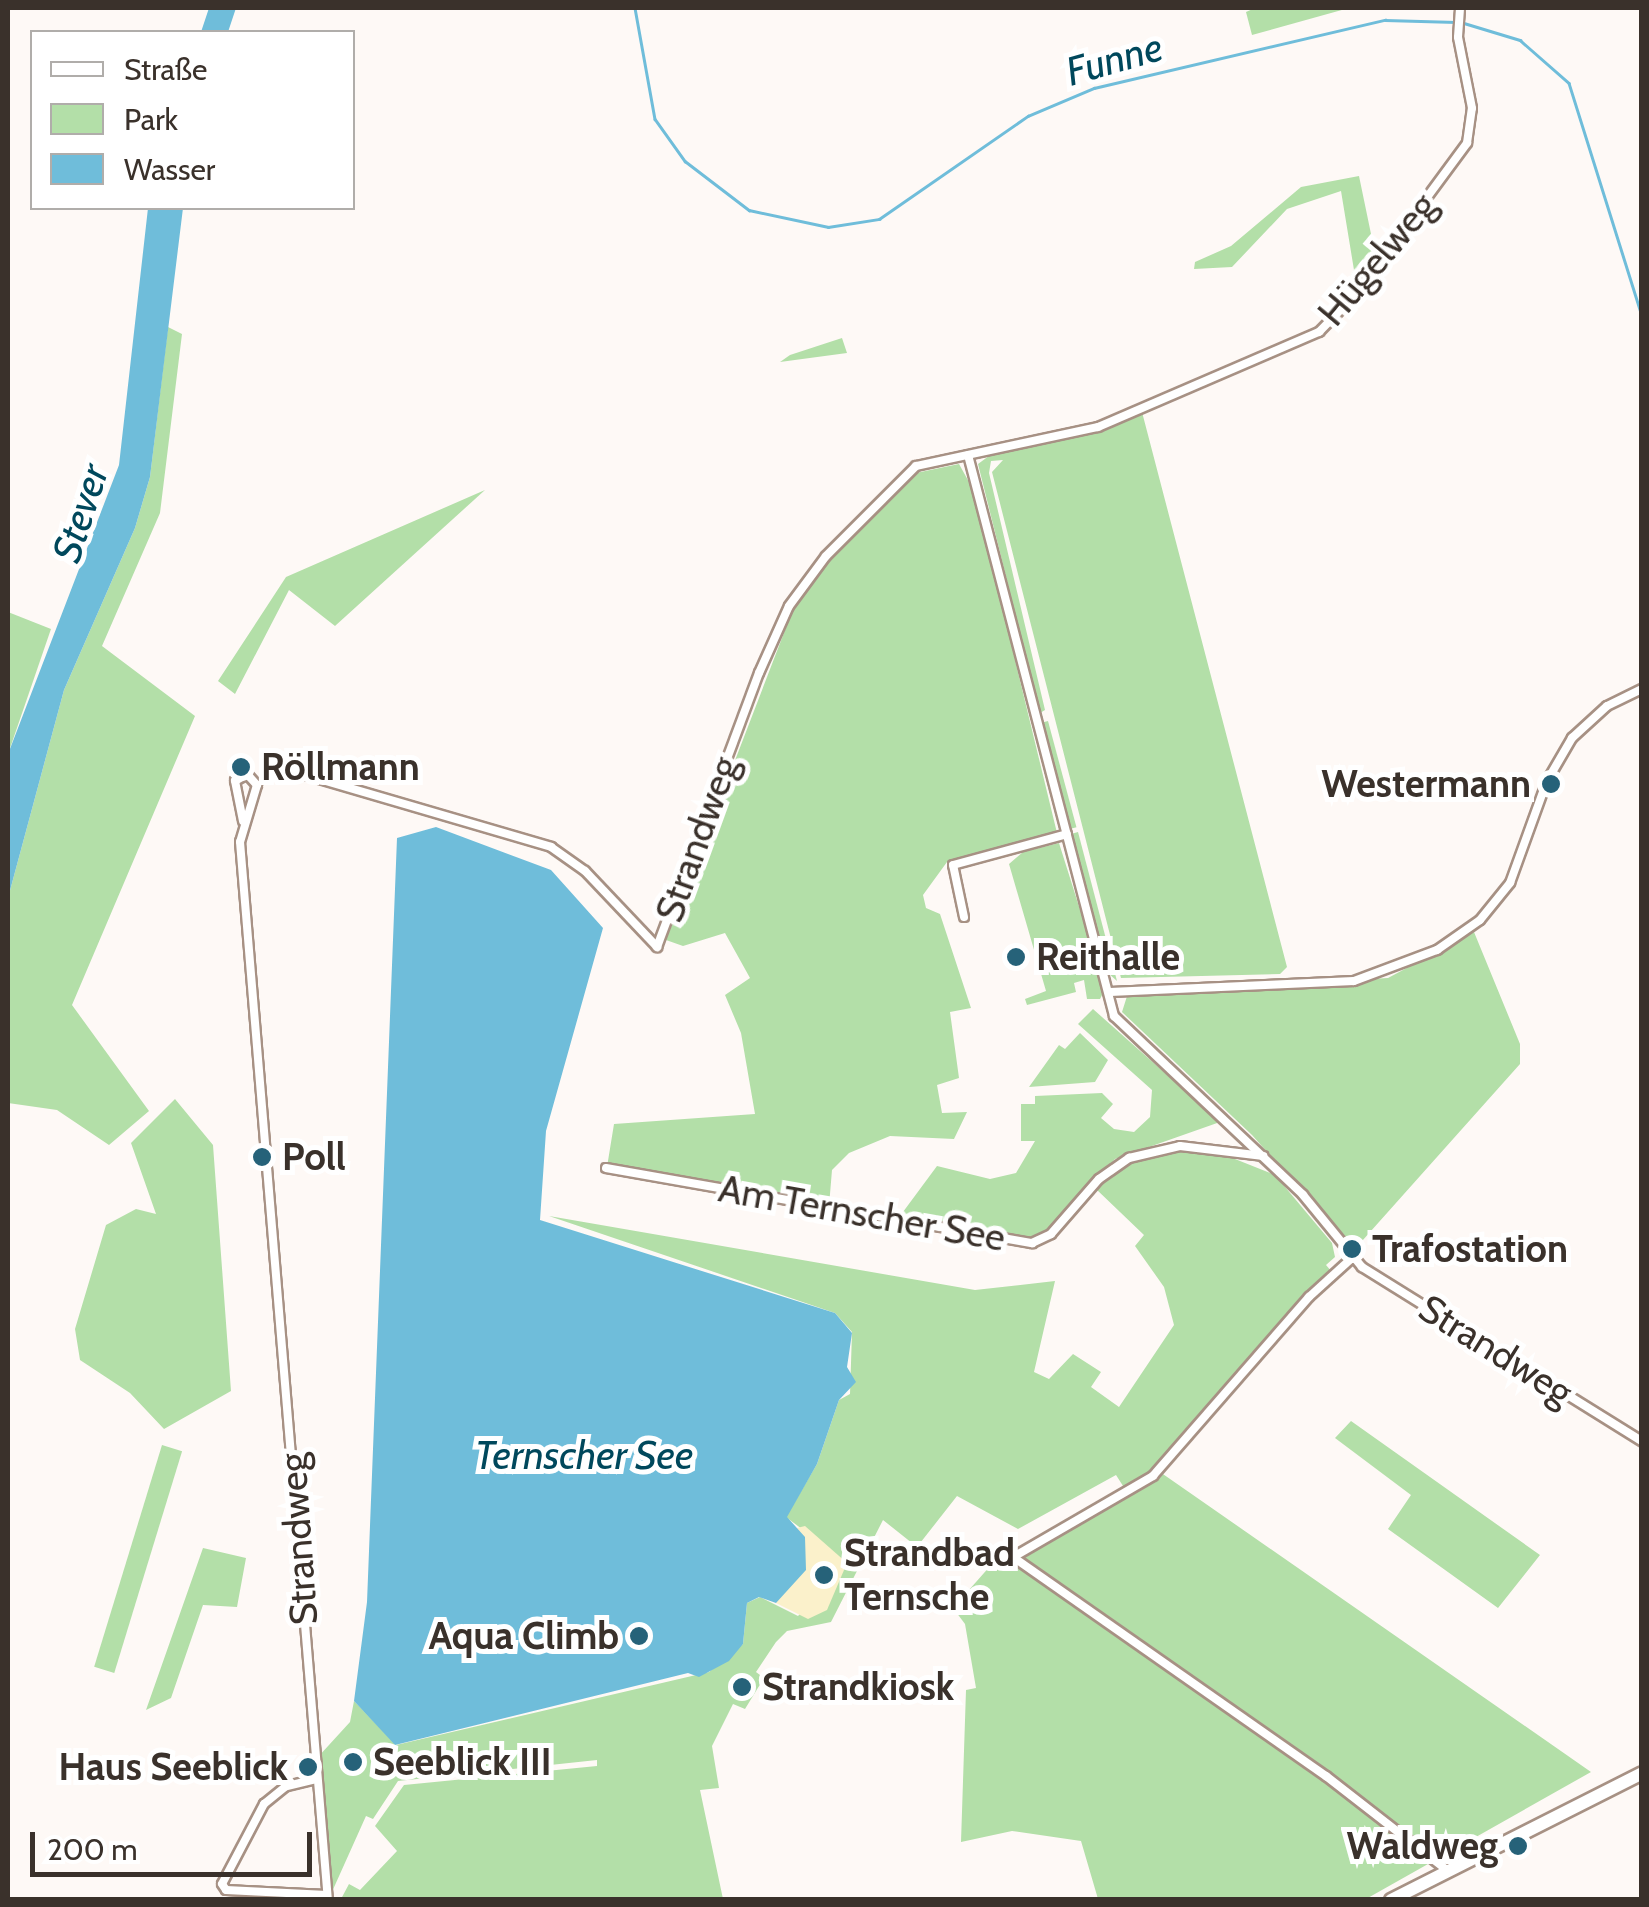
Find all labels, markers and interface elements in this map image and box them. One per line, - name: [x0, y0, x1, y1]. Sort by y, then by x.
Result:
- water label: Funne: [1060, 22, 1168, 96]
- legend: [30, 30, 355, 210]
- text: Straße: [124, 51, 207, 88]
- text: Park: [124, 101, 178, 138]
- text: Wasser: [124, 151, 215, 188]
- street label: Hügelweg: [1308, 183, 1446, 335]
- water label: Stever: [42, 458, 118, 568]
- place label: Röllmann: [261, 744, 420, 790]
- street label: Strandweg: [646, 750, 748, 928]
- marker: Röllmann: [230, 756, 252, 778]
- place label: Westermann: [1321, 761, 1531, 807]
- marker: Westermann: [1540, 773, 1562, 795]
- place label: Reithalle: [1036, 934, 1180, 980]
- marker: Reithalle: [1005, 946, 1027, 968]
- place label: Poll: [282, 1134, 346, 1180]
- marker: Poll: [251, 1146, 273, 1168]
- street label: Am Ternscher See: [715, 1165, 1009, 1261]
- place label: Trafostation: [1372, 1226, 1568, 1272]
- marker: Trafostation: [1341, 1238, 1363, 1260]
- street label: Strandweg: [1411, 1285, 1581, 1415]
- water label: Ternscher See: [475, 1431, 693, 1479]
- street label: Strandweg: [269, 1451, 327, 1627]
- place label: Strandbad Ternsche: [844, 1530, 1015, 1620]
- marker: Strandbad Ternsche: [813, 1564, 835, 1586]
- place label: Aqua Climb: [429, 1613, 619, 1659]
- marker: Aqua Climb: [628, 1625, 650, 1647]
- place label: Strandkiosk: [762, 1664, 954, 1710]
- marker: Strandkiosk: [731, 1676, 753, 1698]
- place label: Seeblick III: [373, 1739, 551, 1785]
- place label: Haus Seeblick: [59, 1744, 288, 1790]
- marker: Seeblick III: [342, 1751, 364, 1773]
- marker: Haus Seeblick: [297, 1756, 319, 1778]
- scale bar: [35, 1812, 318, 1874]
- place label: Waldweg: [1346, 1823, 1498, 1869]
- text: 200 m: [47, 1831, 138, 1868]
- marker: Waldweg: [1507, 1835, 1529, 1857]

